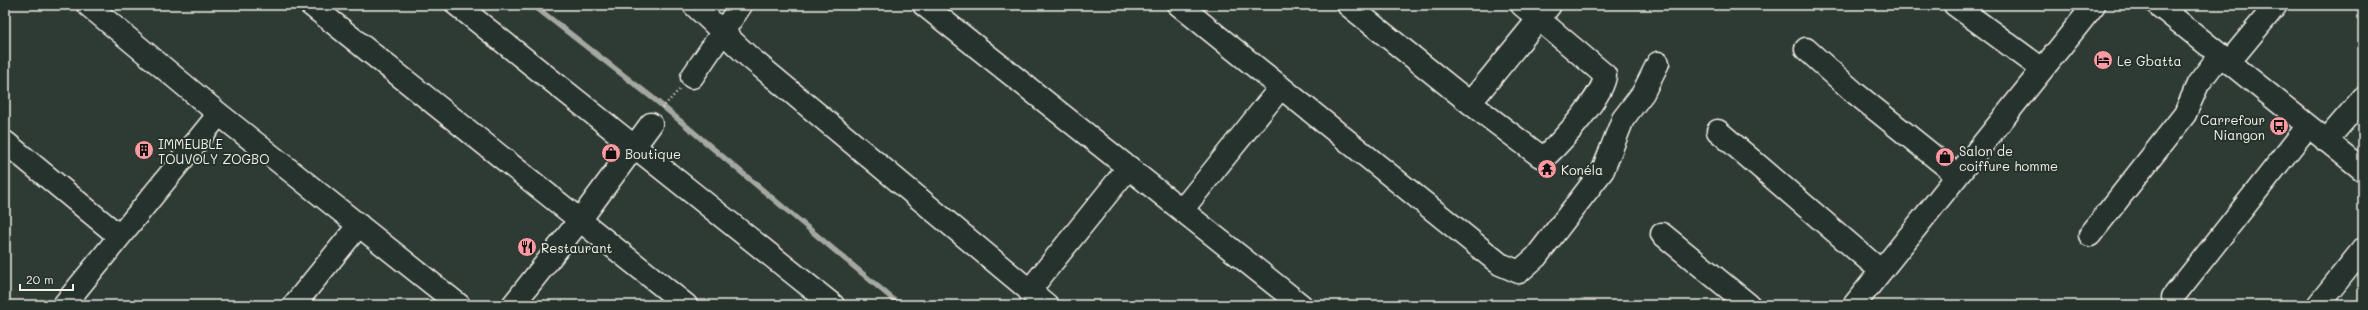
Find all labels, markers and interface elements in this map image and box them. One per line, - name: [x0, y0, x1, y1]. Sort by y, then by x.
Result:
- hotel icon: Le Gbatta: [2092, 49, 2114, 71]
- place label: Le Gbatta: [2117, 52, 2182, 69]
- place label: Carrefour Niangon: [2200, 111, 2265, 143]
- bus stop icon: Carrefour Niangon: [2268, 115, 2290, 137]
- place label: IMMEUBLE TOUVOLY ZOGBO: [158, 135, 269, 167]
- building icon: IMMEUBLE TOUVOLY ZOGBO: [133, 139, 155, 161]
- shop icon: Boutique: [600, 142, 622, 164]
- place label: Salon de coiffure homme: [1959, 142, 2058, 174]
- place label: Boutique: [625, 145, 681, 162]
- shop icon: Salon de coiffure homme: [1934, 146, 1956, 168]
- temple icon: Konéla: [1536, 158, 1558, 180]
- place label: Konéla: [1561, 161, 1603, 178]
- restaurant icon: Restaurant: [516, 236, 538, 258]
- place label: Restaurant: [541, 239, 612, 256]
- scale bar: [20, 266, 73, 292]
- text: 20 m: [26, 271, 54, 287]

